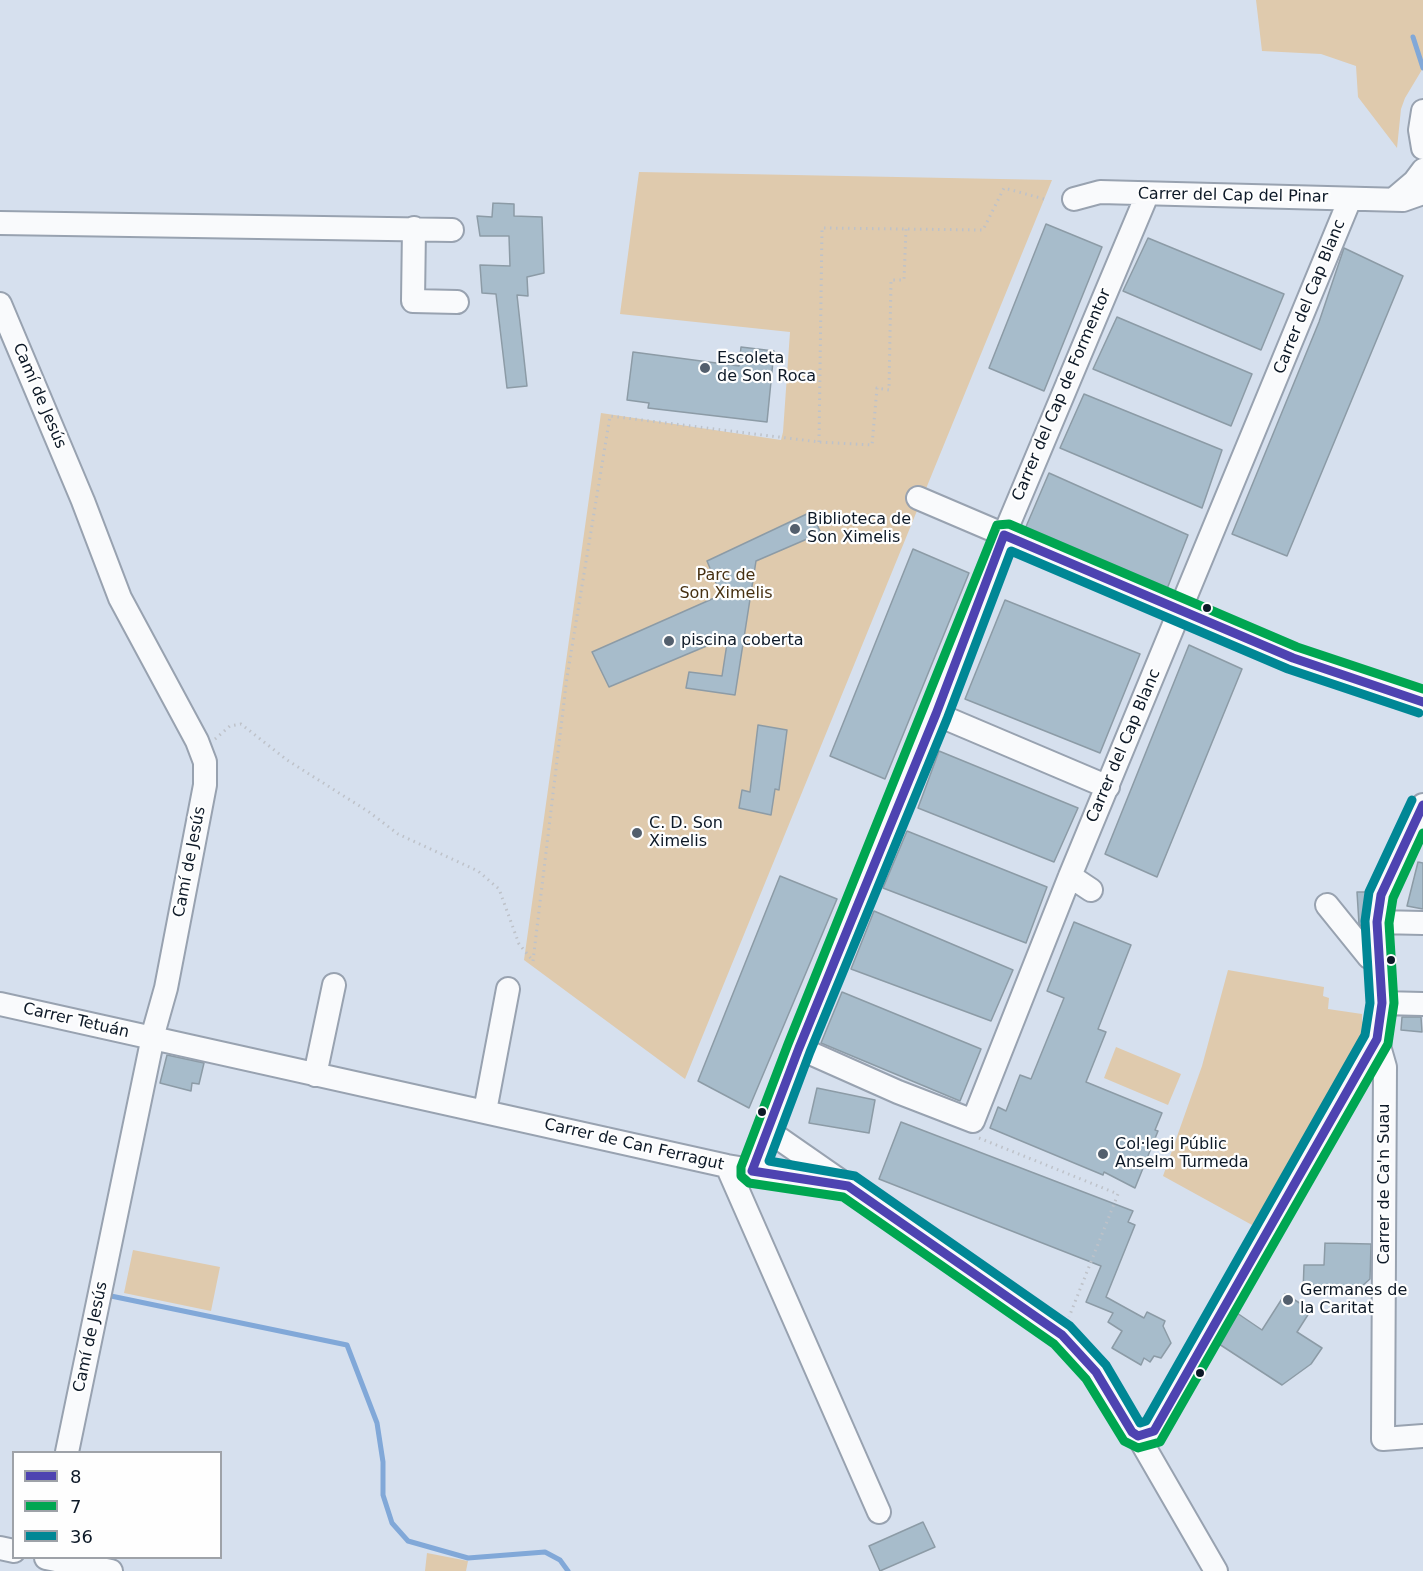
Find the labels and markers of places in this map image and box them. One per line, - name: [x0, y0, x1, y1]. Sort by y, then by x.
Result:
- place label: Escoleta de Son Roca: [717, 349, 816, 387]
- marker: Escoleta de Son Roca: [698, 361, 712, 375]
- place label: Biblioteca de Son Ximelis: [807, 510, 911, 548]
- marker: Biblioteca de Son Ximelis: [788, 522, 802, 536]
- unlabelled marker: [1201, 602, 1213, 614]
- place label: piscina coberta: [681, 631, 803, 651]
- marker: piscina coberta: [662, 634, 676, 648]
- place label: C. D. Son Ximelis: [649, 814, 723, 852]
- marker: C. D. Son Ximelis: [630, 826, 644, 840]
- unlabelled marker: [1385, 954, 1397, 966]
- unlabelled marker: [756, 1106, 768, 1118]
- place label: Col·legi Públic Anselm Turmeda: [1115, 1135, 1249, 1173]
- marker: Col·legi Públic Anselm Turmeda: [1096, 1147, 1110, 1161]
- place label: Germanes de la Caritat: [1300, 1281, 1407, 1319]
- marker: Germanes de la Caritat: [1281, 1293, 1295, 1307]
- unlabelled marker: [1194, 1367, 1206, 1379]

